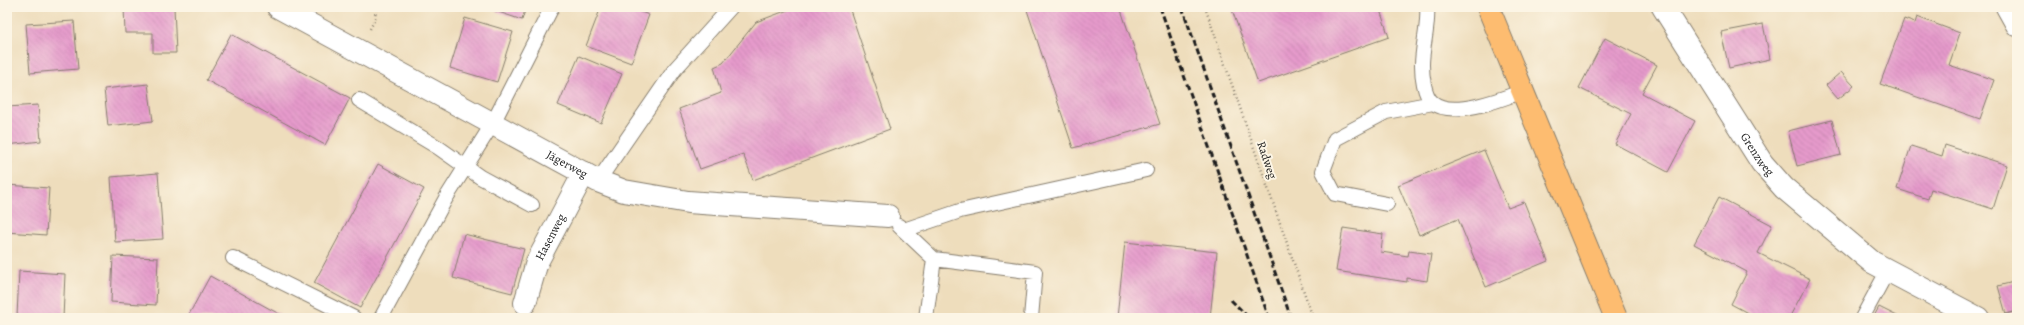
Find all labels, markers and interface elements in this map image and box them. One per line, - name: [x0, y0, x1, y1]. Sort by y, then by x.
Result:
- street label: Grenzweg: [1737, 130, 1778, 179]
- street label: Radweg: [1253, 139, 1281, 181]
- street label: Jägerweg: [543, 146, 591, 182]
- street label: Hasenweg: [531, 211, 569, 263]

